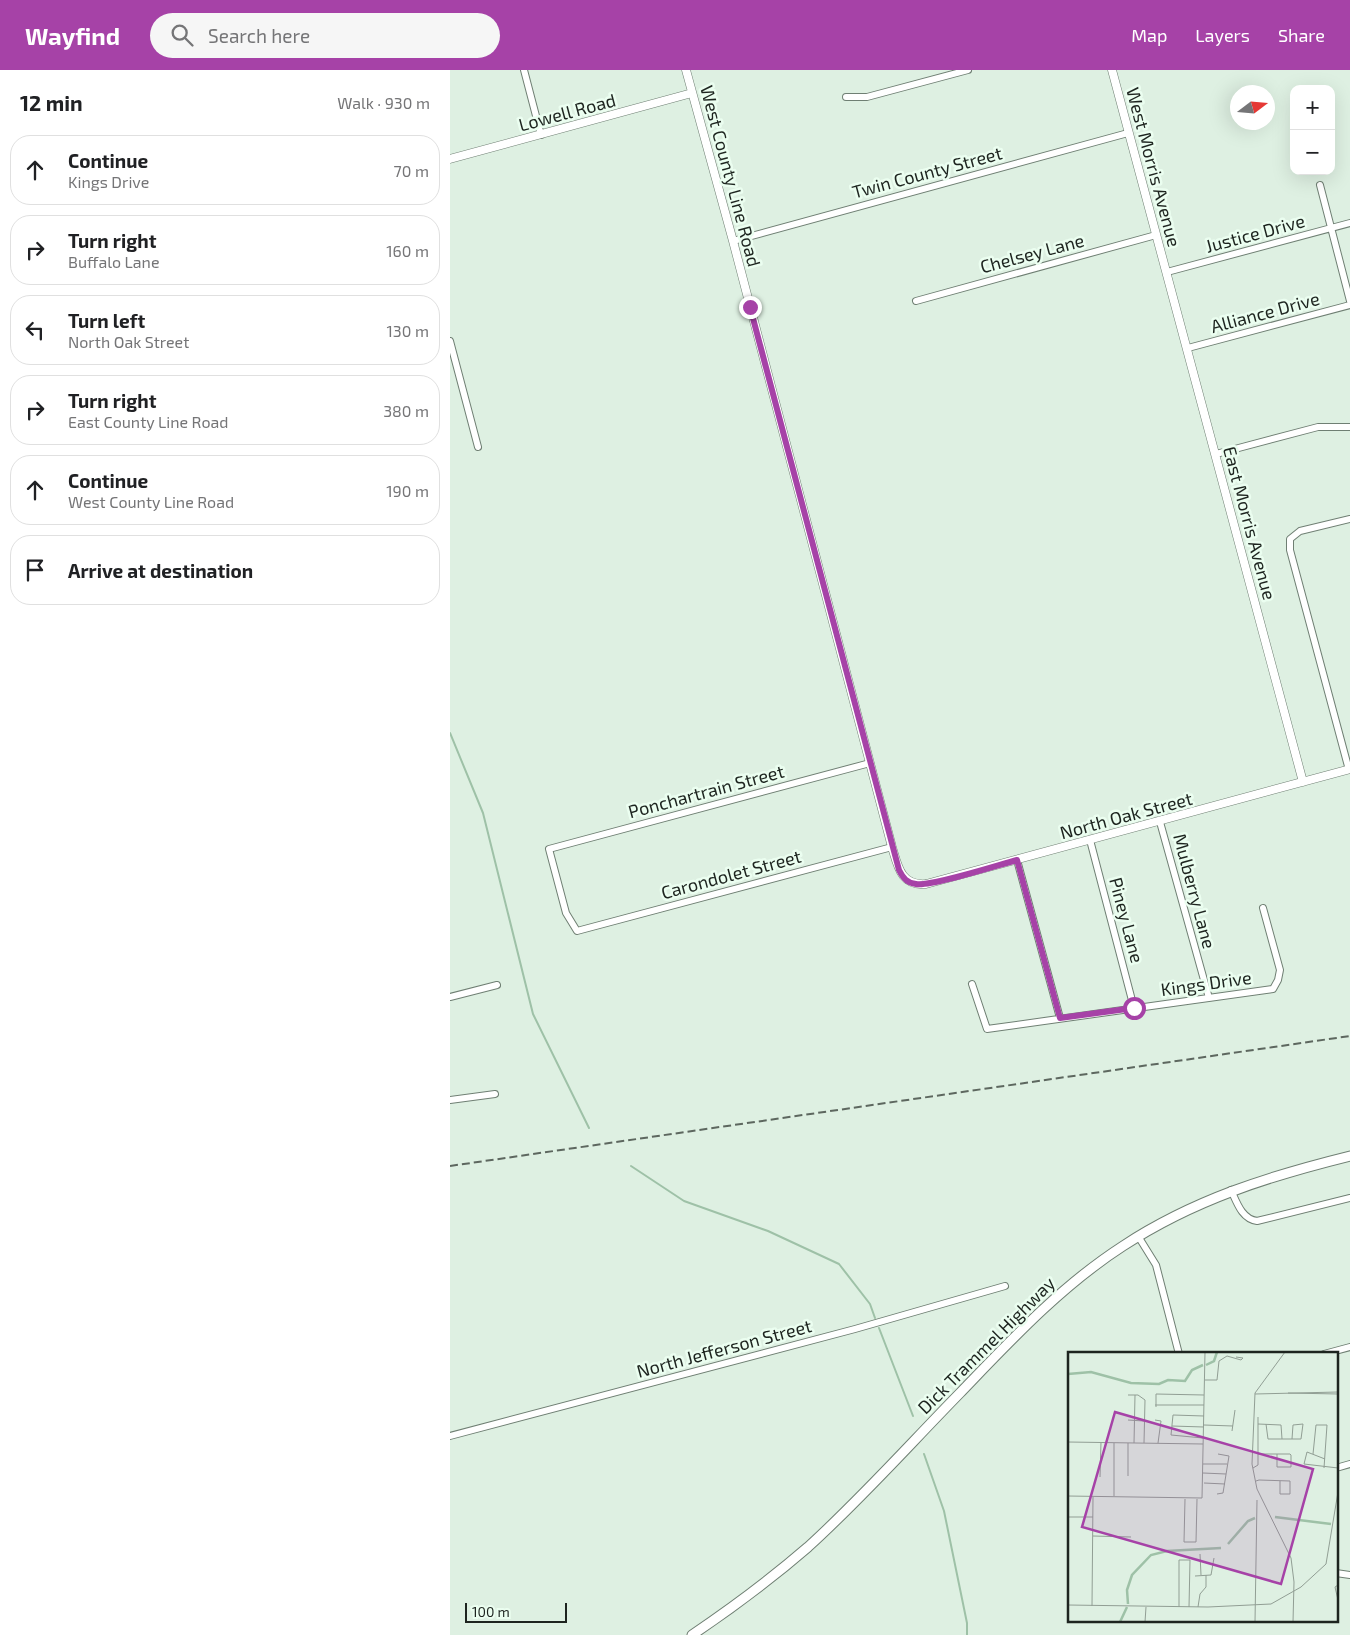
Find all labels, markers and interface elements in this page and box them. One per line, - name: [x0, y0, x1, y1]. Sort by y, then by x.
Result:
- search box: [150, 13, 500, 58]
- text: Wayfind: [25, 21, 120, 50]
- icon: search: [168, 21, 196, 49]
- text: Search here: [208, 24, 310, 47]
- text: Map: [1131, 24, 1167, 46]
- text: Layers: [1195, 24, 1250, 46]
- text: Share: [1278, 24, 1325, 46]
- street label: West County Line Road: [696, 83, 766, 269]
- street label: West Morris Avenue: [1122, 85, 1186, 249]
- north arrow: [1230, 85, 1275, 130]
- map controls: [1290, 85, 1335, 175]
- button: +: [1290, 85, 1335, 130]
- street label: Lowell Road: [516, 88, 618, 136]
- text: 12 min: [20, 90, 83, 115]
- text: Walk · 930 m: [337, 93, 430, 112]
- button: −: [1290, 130, 1335, 175]
- street label: Twin County Street: [850, 141, 1004, 203]
- text: Continue: [68, 149, 148, 172]
- icon: ahead: [21, 156, 49, 184]
- text: 70 m: [394, 161, 429, 180]
- text: Kings Drive: [68, 172, 149, 191]
- street label: Justice Drive: [1203, 209, 1307, 257]
- text: Turn right: [68, 229, 156, 252]
- street label: Chelsey Lane: [978, 229, 1086, 277]
- icon: right: [21, 236, 49, 264]
- text: 160 m: [386, 241, 429, 260]
- text: Buffalo Lane: [68, 252, 160, 271]
- street label: Alliance Drive: [1208, 287, 1322, 337]
- route end: [739, 296, 762, 319]
- text: Turn left: [68, 309, 145, 332]
- icon: left: [21, 316, 49, 344]
- text: 130 m: [387, 321, 429, 340]
- text: North Oak Street: [68, 332, 189, 351]
- text: Turn right: [68, 389, 156, 412]
- icon: right: [21, 396, 49, 424]
- text: 380 m: [383, 401, 429, 420]
- text: East County Line Road: [68, 412, 228, 431]
- street label: East Morris Avenue: [1219, 444, 1281, 602]
- text: Continue: [68, 469, 148, 492]
- icon: ahead: [21, 476, 49, 504]
- text: 190 m: [386, 481, 429, 500]
- text: West County Line Road: [68, 492, 234, 511]
- icon: arrive: [21, 556, 49, 584]
- text: Arrive at destination: [68, 559, 253, 582]
- street label: Ponchartrain Street: [626, 760, 786, 822]
- street label: North Oak Street: [1057, 787, 1195, 843]
- street label: Mulberry Lane: [1169, 831, 1221, 951]
- street label: Carondolet Street: [658, 845, 804, 903]
- street label: Piney Lane: [1105, 875, 1149, 965]
- street label: Kings Drive: [1159, 966, 1253, 1000]
- route start: [1123, 997, 1146, 1020]
- street label: Dick Trammel Highway: [913, 1271, 1060, 1418]
- street label: North Jefferson Street: [634, 1314, 814, 1382]
- inset map: [1068, 1352, 1338, 1622]
- scale bar: [465, 1600, 568, 1623]
- text: 100 m: [472, 1603, 510, 1620]

